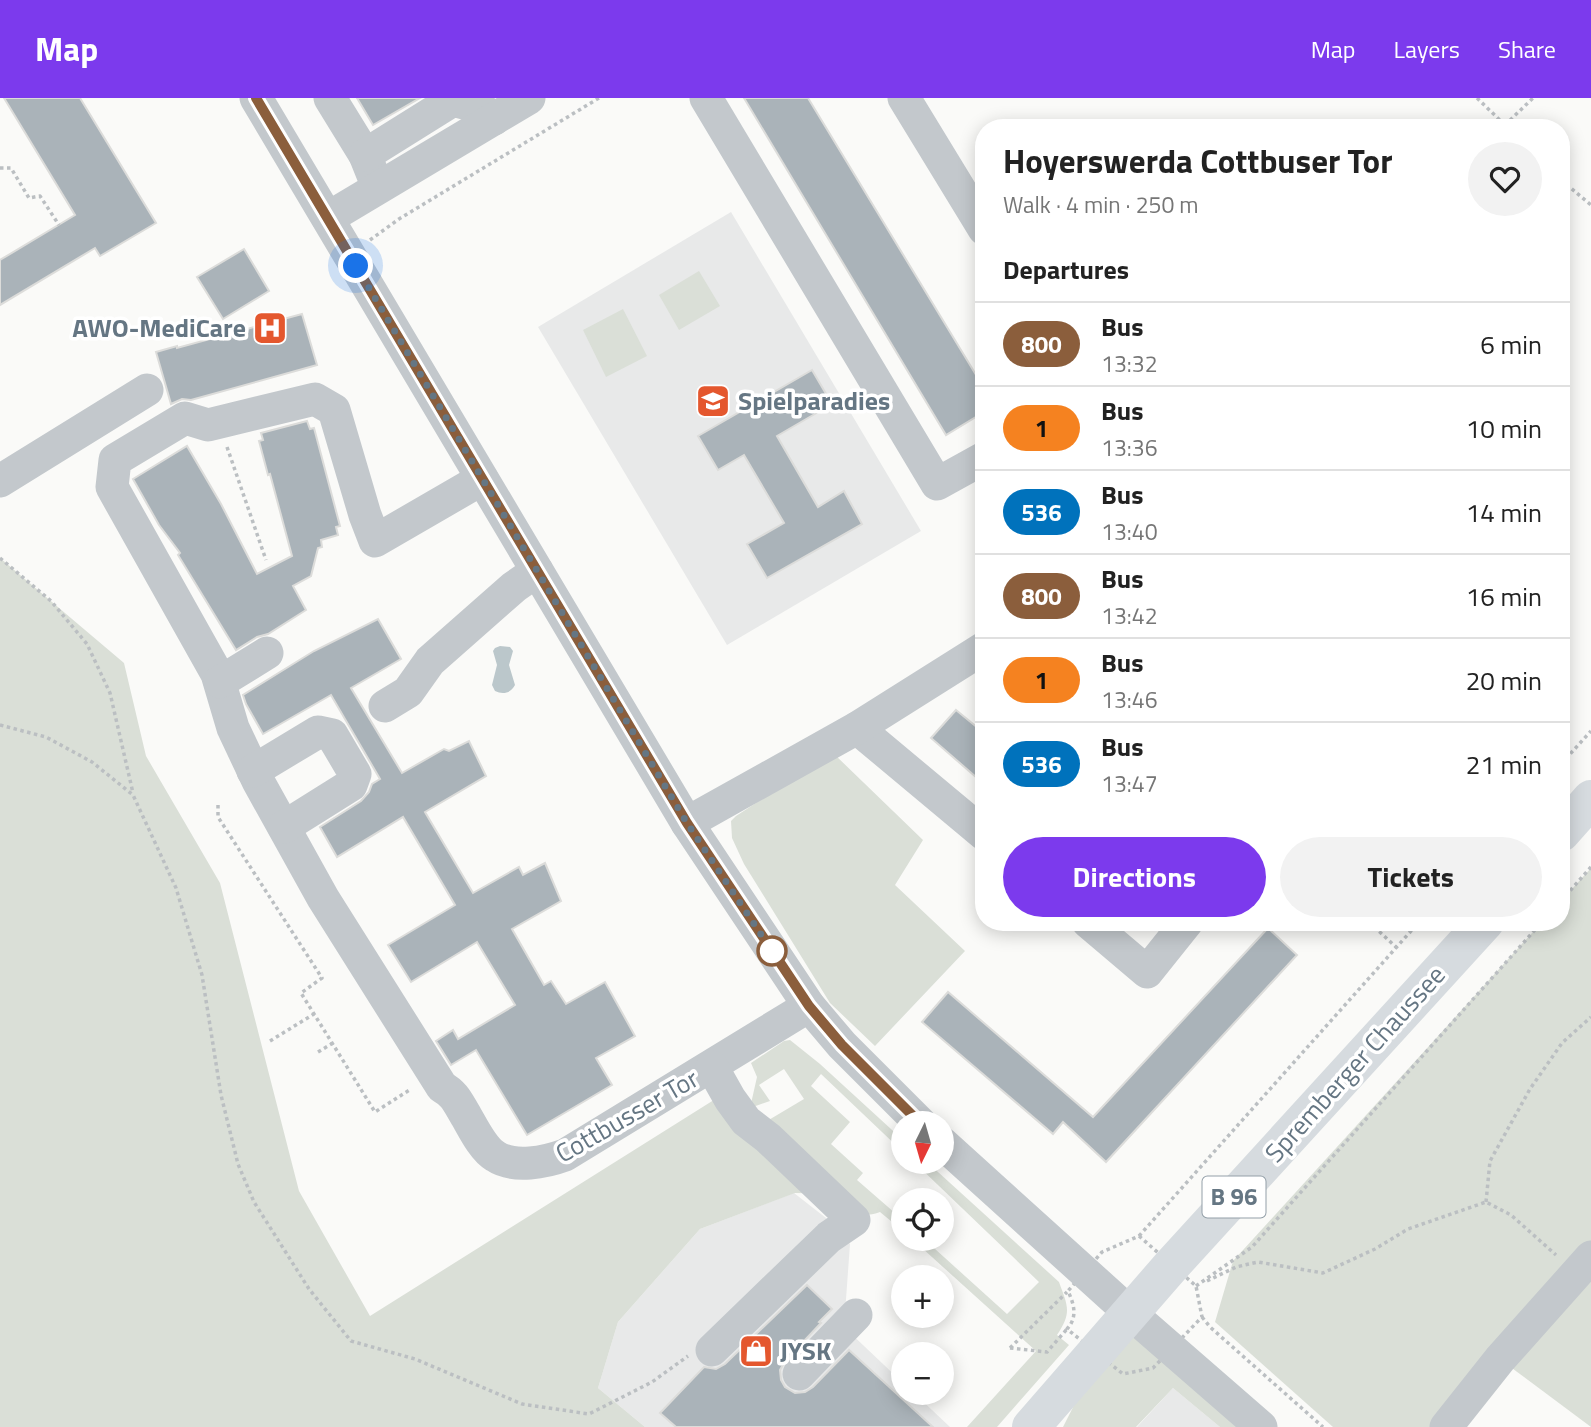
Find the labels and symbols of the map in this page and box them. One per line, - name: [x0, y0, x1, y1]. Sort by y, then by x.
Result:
- your location: [338, 248, 373, 283]
- place label: AWO-MediCare: [72, 308, 246, 347]
- hospital icon: AWO-MediCare: [251, 309, 289, 347]
- place label: Spielparadies: [738, 381, 890, 420]
- school or university icon: Spielparadies: [694, 382, 732, 420]
- unlabelled marker: [757, 936, 787, 966]
- street label: Spremberger Chaussee: [1255, 956, 1454, 1171]
- street label: Cottbusser Tor: [548, 1059, 705, 1172]
- north arrow: [891, 1111, 954, 1174]
- road number: B 96: [1202, 1176, 1266, 1218]
- place label: JYSK: [780, 1331, 831, 1370]
- shop icon: JYSK: [737, 1332, 775, 1370]

